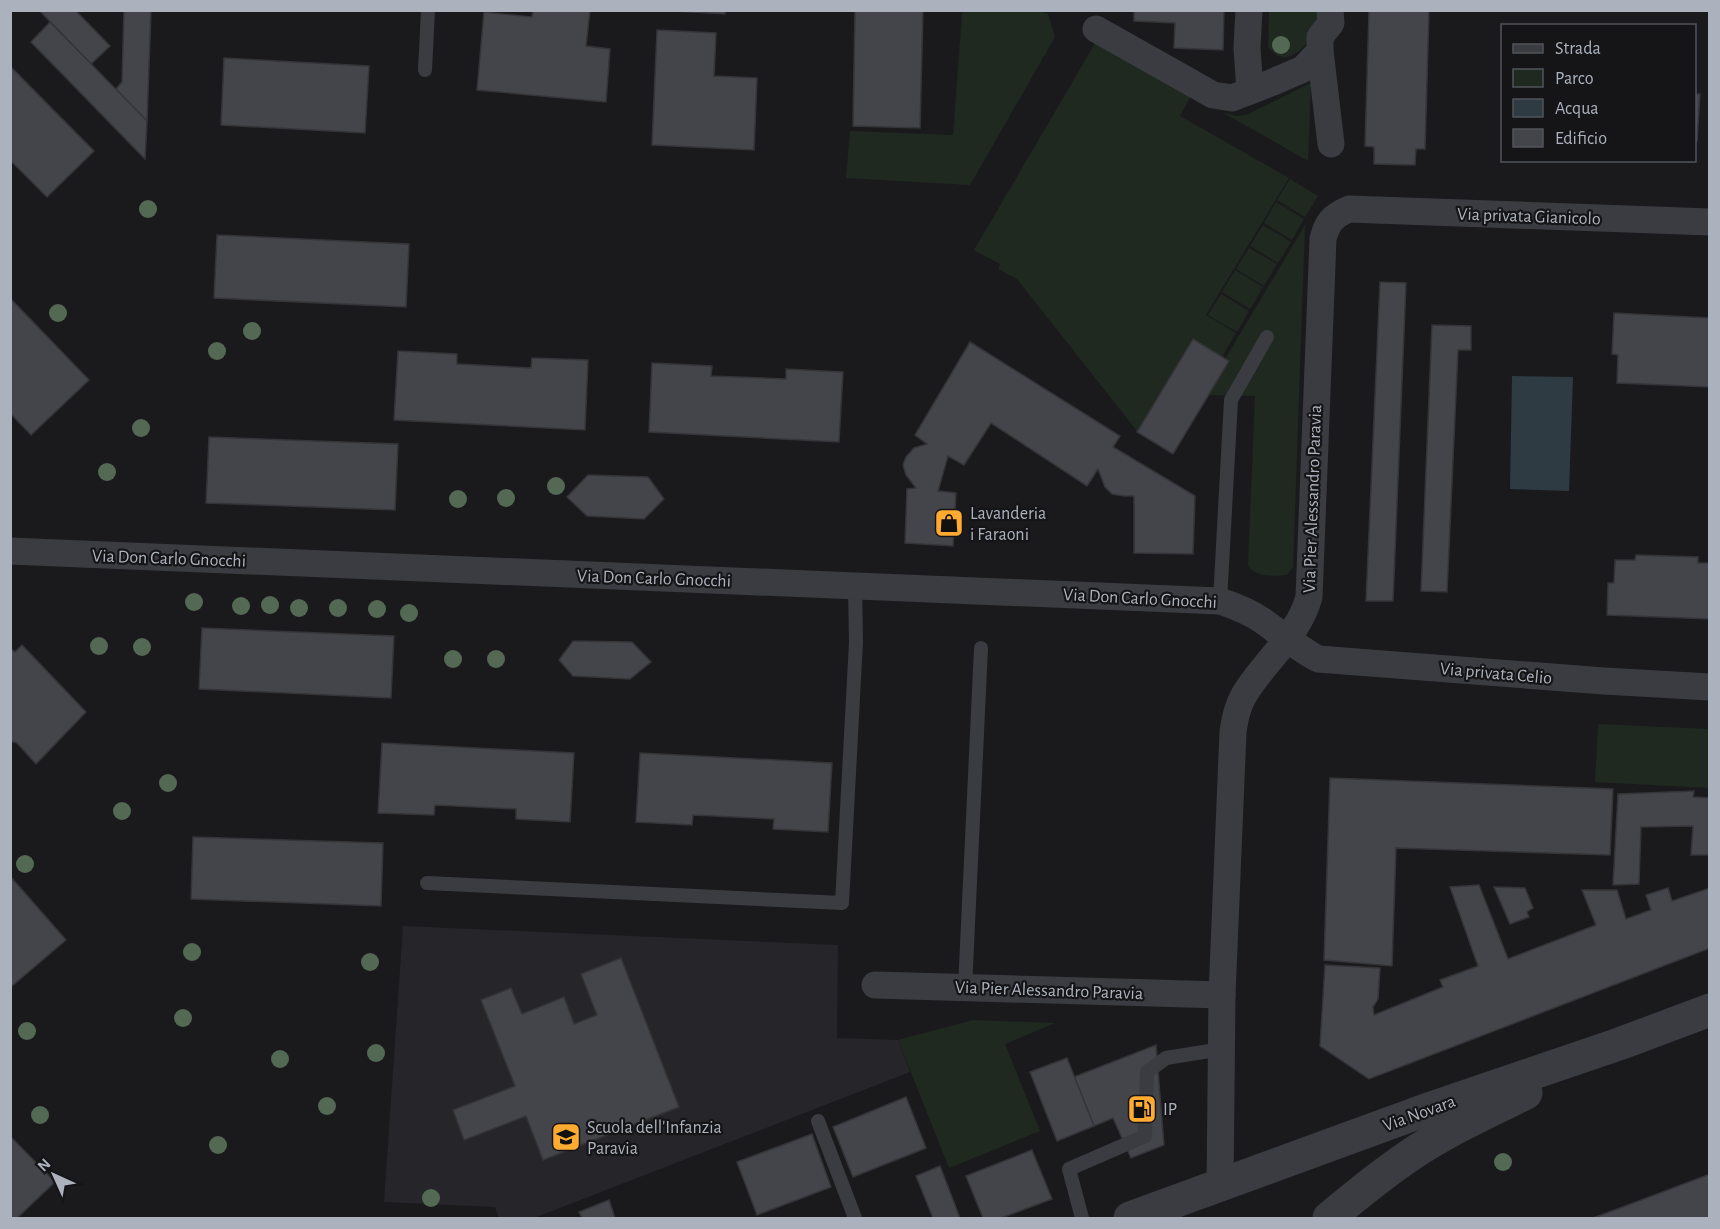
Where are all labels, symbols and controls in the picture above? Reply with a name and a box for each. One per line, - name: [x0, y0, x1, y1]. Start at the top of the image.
- legend: [1501, 24, 1696, 162]
- text: Strada: [1555, 40, 1601, 58]
- text: Parco: [1555, 70, 1594, 88]
- text: Acqua: [1555, 100, 1599, 118]
- text: Edificio: [1555, 130, 1607, 148]
- street label: Via privata Gianicolo: [1457, 205, 1601, 229]
- street label: Via Pier Alessandro Paravia: [1301, 405, 1325, 594]
- place label: Lavanderia i Faraoni: [970, 505, 1046, 544]
- shop icon: Lavanderia i Faraoni: [933, 507, 965, 539]
- street label: Via Don Carlo Gnocchi: [92, 547, 246, 571]
- street label: Via Don Carlo Gnocchi: [577, 567, 731, 591]
- street label: Via Don Carlo Gnocchi: [1063, 586, 1217, 612]
- street label: Via privata Celio: [1439, 660, 1553, 688]
- street label: Via Pier Alessandro Paravia: [954, 979, 1143, 1003]
- fuel station icon: IP: [1126, 1093, 1158, 1125]
- street label: Via Novara: [1381, 1093, 1458, 1135]
- place label: IP: [1163, 1101, 1177, 1119]
- place label: Scuola dell'Infanzia Paravia: [587, 1119, 722, 1158]
- school or university icon: Scuola dell'Infanzia Paravia: [550, 1121, 582, 1153]
- north arrow: [24, 1145, 84, 1205]
- text: N: [35, 1156, 54, 1175]

